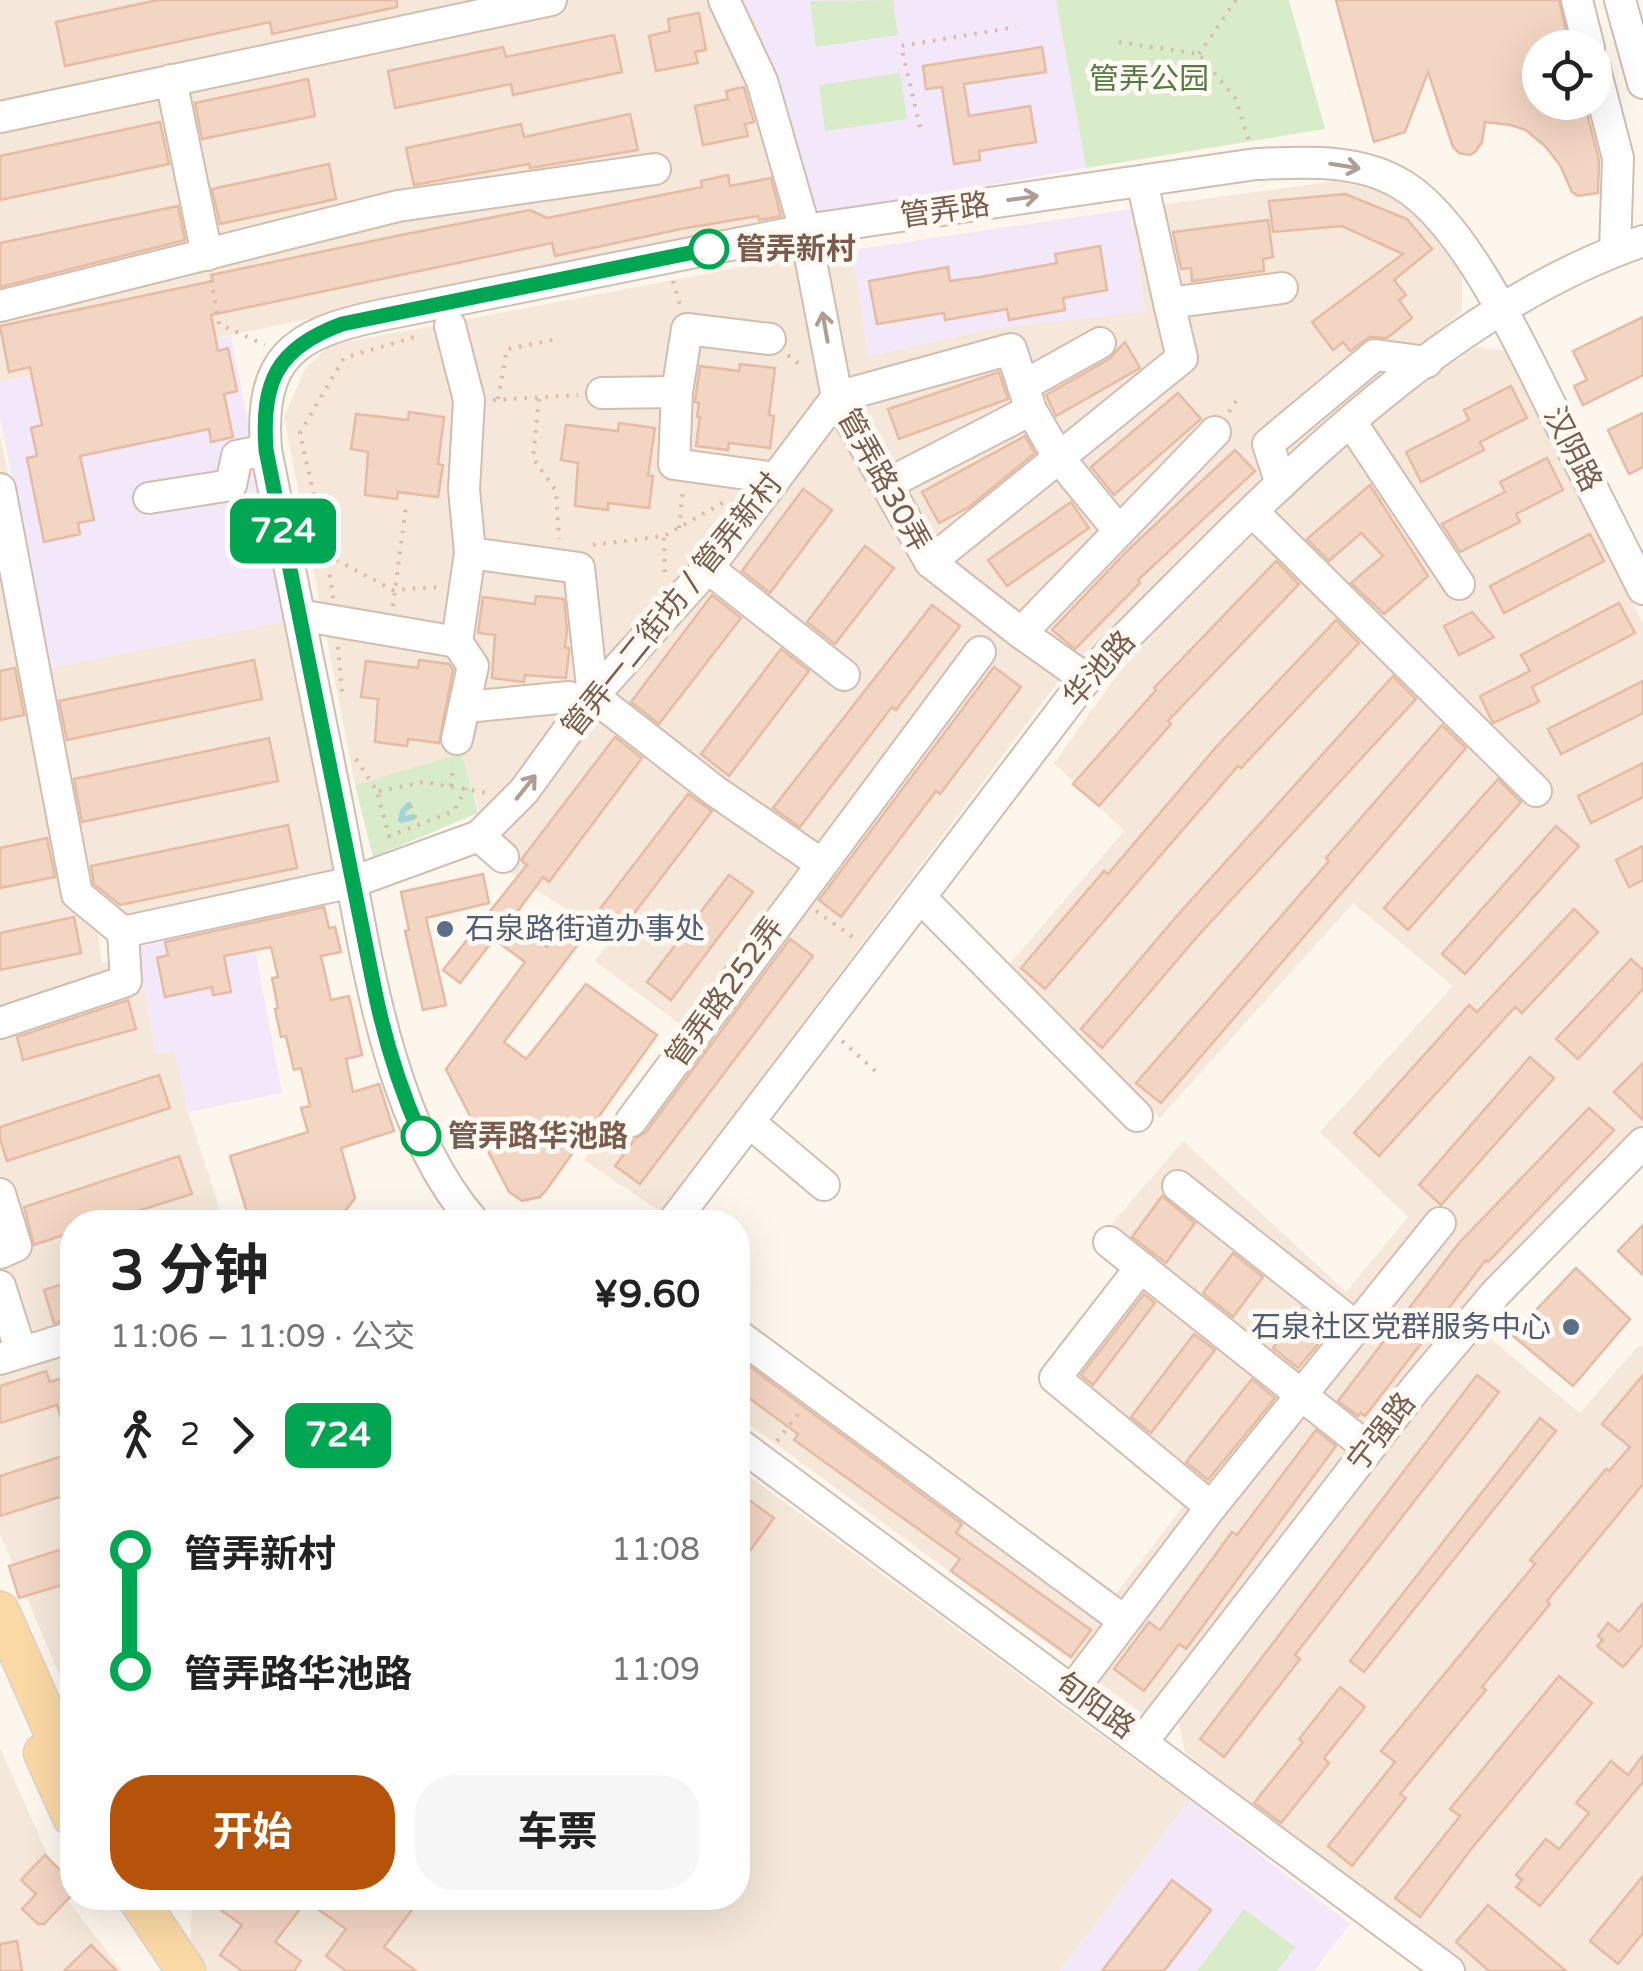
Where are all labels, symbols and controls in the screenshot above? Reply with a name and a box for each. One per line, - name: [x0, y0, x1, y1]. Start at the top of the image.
- map controls: [1522, 30, 1612, 120]
- button: locate: [1522, 30, 1612, 120]
- park label: 管弄公园: [1089, 61, 1209, 98]
- one-way arrow: [1329, 157, 1361, 176]
- street label: 管弄路: [898, 186, 992, 235]
- one-way arrow: [1007, 189, 1039, 207]
- marker: 管弄新村: [690, 230, 728, 268]
- place label: 管弄新村: [736, 231, 856, 268]
- one-way arrow: [814, 312, 833, 344]
- street label: 汉阴路: [1536, 401, 1609, 498]
- street label: 管弄路30弄: [829, 402, 938, 558]
- street label: 管弄一二街坊 / 管弄新村: [555, 466, 790, 745]
- line badge: 724: [226, 498, 340, 564]
- text: 724: [250, 510, 316, 552]
- street label: 华池路: [1056, 624, 1143, 715]
- one-way arrow: [515, 774, 537, 800]
- street label: 管弄路252弄: [659, 910, 792, 1075]
- place label: 石泉路街道办事处: [465, 911, 705, 948]
- marker: 石泉路街道办事处: [434, 918, 456, 940]
- marker: 管弄路华池路: [402, 1117, 440, 1155]
- place label: 管弄路华池路: [448, 1118, 628, 1155]
- text: 3 分钟: [110, 1239, 269, 1305]
- text: ¥9.60: [594, 1272, 700, 1318]
- place label: 石泉社区党群服务中心: [1251, 1309, 1551, 1346]
- marker: 石泉社区党群服务中心: [1560, 1316, 1582, 1338]
- text: 11:06 – 11:09 · 公交: [110, 1318, 415, 1356]
- street label: 宁强路: [1339, 1385, 1424, 1479]
- icon: walk: [110, 1408, 165, 1463]
- icon: forward: [215, 1408, 270, 1463]
- text: 724: [305, 1414, 371, 1456]
- text: 2: [180, 1416, 200, 1454]
- text: 11:08: [611, 1531, 700, 1569]
- text: 管弄新村: [184, 1532, 336, 1578]
- text: 11:09: [611, 1651, 700, 1689]
- text: 管弄路华池路: [184, 1652, 412, 1698]
- street label: 旬阳路: [1047, 1664, 1142, 1747]
- button: 开始: [110, 1775, 395, 1890]
- button: 车票: [415, 1775, 700, 1890]

